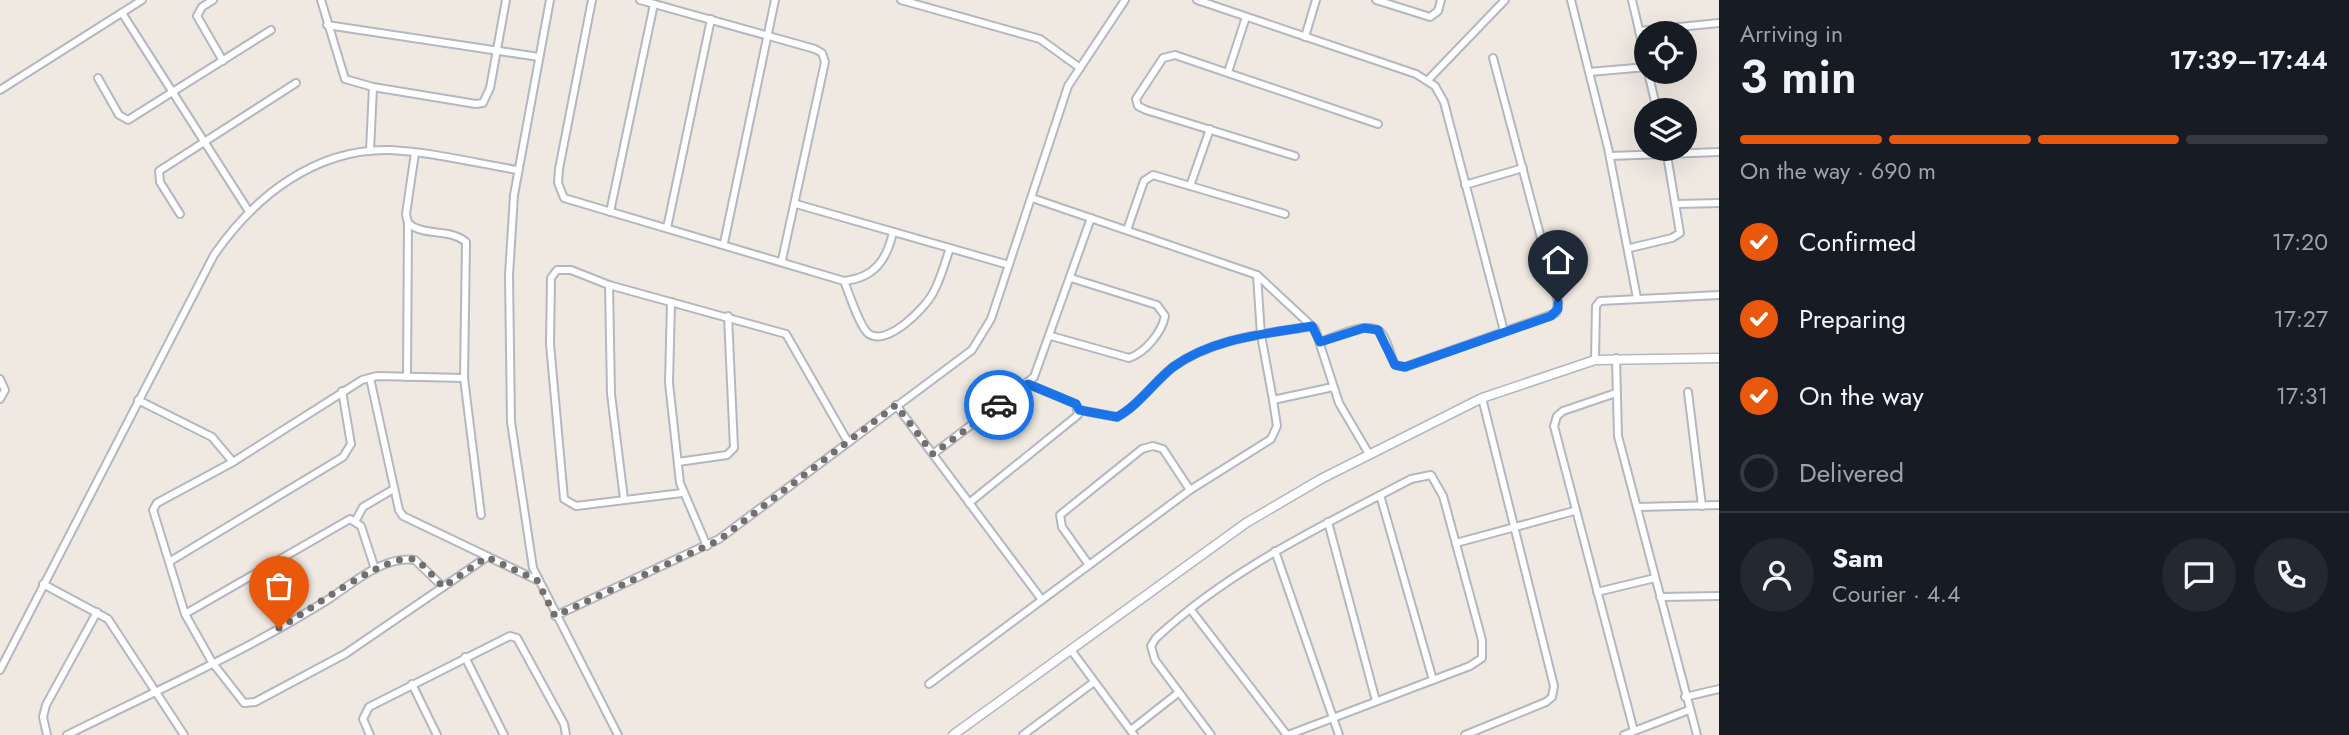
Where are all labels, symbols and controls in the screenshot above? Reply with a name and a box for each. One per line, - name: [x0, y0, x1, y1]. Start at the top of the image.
- text: Arriving in: [1740, 17, 1843, 51]
- map controls: [1634, 21, 1697, 161]
- button: locate: [1634, 21, 1697, 84]
- text: 17:39–17:44: [2169, 41, 2328, 79]
- text: 3 min: [1740, 44, 1857, 110]
- button: layers: [1634, 98, 1697, 161]
- text: On the way · 690 m: [1740, 154, 1936, 188]
- icon: check: [1740, 223, 1778, 261]
- text: Confirmed: [1799, 223, 1916, 261]
- text: 17:20: [2272, 225, 2328, 259]
- pin: [1528, 230, 1588, 302]
- icon: home: [1539, 241, 1577, 279]
- icon: check: [1740, 300, 1778, 338]
- text: Preparing: [1799, 300, 1906, 338]
- text: 17:27: [2274, 302, 2328, 336]
- courier: [964, 370, 1034, 440]
- icon: check: [1740, 377, 1778, 415]
- text: On the way: [1799, 377, 1924, 415]
- text: 17:31: [2276, 379, 2328, 413]
- icon: car: [980, 386, 1018, 424]
- text: Delivered: [1799, 454, 1904, 492]
- button: person: [1740, 538, 1814, 612]
- button: chat: [2162, 538, 2236, 612]
- button: phone: [2254, 538, 2328, 612]
- text: Sam: [1832, 539, 1884, 577]
- pin: [249, 556, 309, 628]
- icon: bag: [260, 567, 298, 605]
- text: Courier · 4.4: [1832, 577, 1960, 611]

